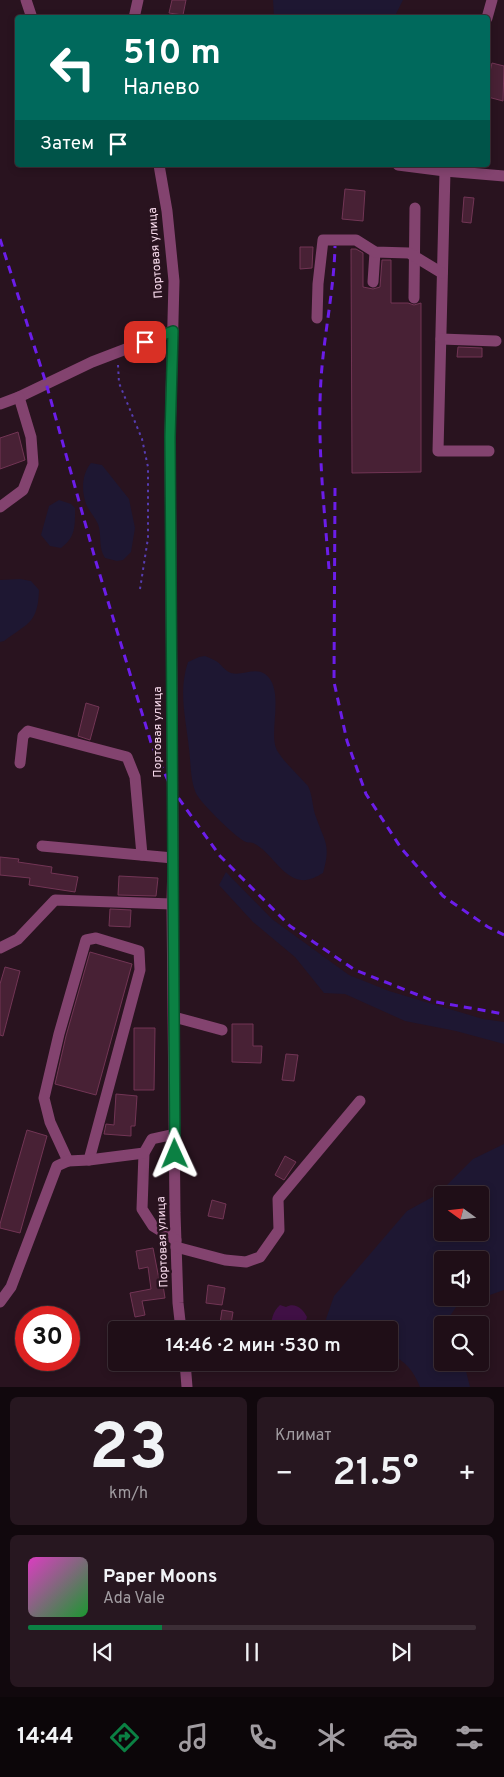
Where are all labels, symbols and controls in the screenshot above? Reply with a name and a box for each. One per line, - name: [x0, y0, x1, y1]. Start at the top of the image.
- text: 510 m: [123, 32, 221, 76]
- icon: left: [40, 35, 105, 100]
- text: Налево: [123, 75, 200, 102]
- icon: arrive: [104, 130, 132, 158]
- text: Затем: [40, 132, 94, 156]
- street label: Портовая улица: [145, 207, 167, 299]
- pin: [124, 321, 166, 363]
- icon: arrive: [131, 328, 159, 356]
- street label: Портовая улица: [150, 686, 166, 778]
- position arrow: [148, 1127, 200, 1179]
- north arrow: [434, 1186, 489, 1241]
- map controls: [434, 1186, 489, 1371]
- street label: Портовая улица: [153, 1196, 173, 1288]
- button: sound: [434, 1251, 489, 1306]
- speed limit sign: 30: [15, 1306, 80, 1371]
- button: search: [434, 1316, 489, 1371]
- text: 14:46 · 2 мин · 530 m: [165, 1334, 341, 1358]
- text: 23: [89, 1410, 168, 1492]
- text: Климат: [275, 1426, 332, 1446]
- text: 21.5°: [332, 1450, 419, 1499]
- text: −: [275, 1457, 293, 1493]
- text: +: [458, 1457, 476, 1493]
- text: km/h: [109, 1484, 148, 1504]
- text: Paper Moons: [103, 1565, 217, 1589]
- text: Ada Vale: [103, 1589, 165, 1609]
- icon: previous: [89, 1638, 117, 1666]
- icon: pause: [238, 1638, 266, 1666]
- icon: next: [387, 1638, 415, 1666]
- icon: directions: [107, 1720, 142, 1755]
- icon: music: [176, 1720, 211, 1755]
- icon: phone: [245, 1720, 280, 1755]
- icon: climate: [314, 1720, 349, 1755]
- icon: car: [383, 1720, 418, 1755]
- icon: filters: [452, 1720, 487, 1755]
- text: 14:44: [17, 1724, 74, 1751]

